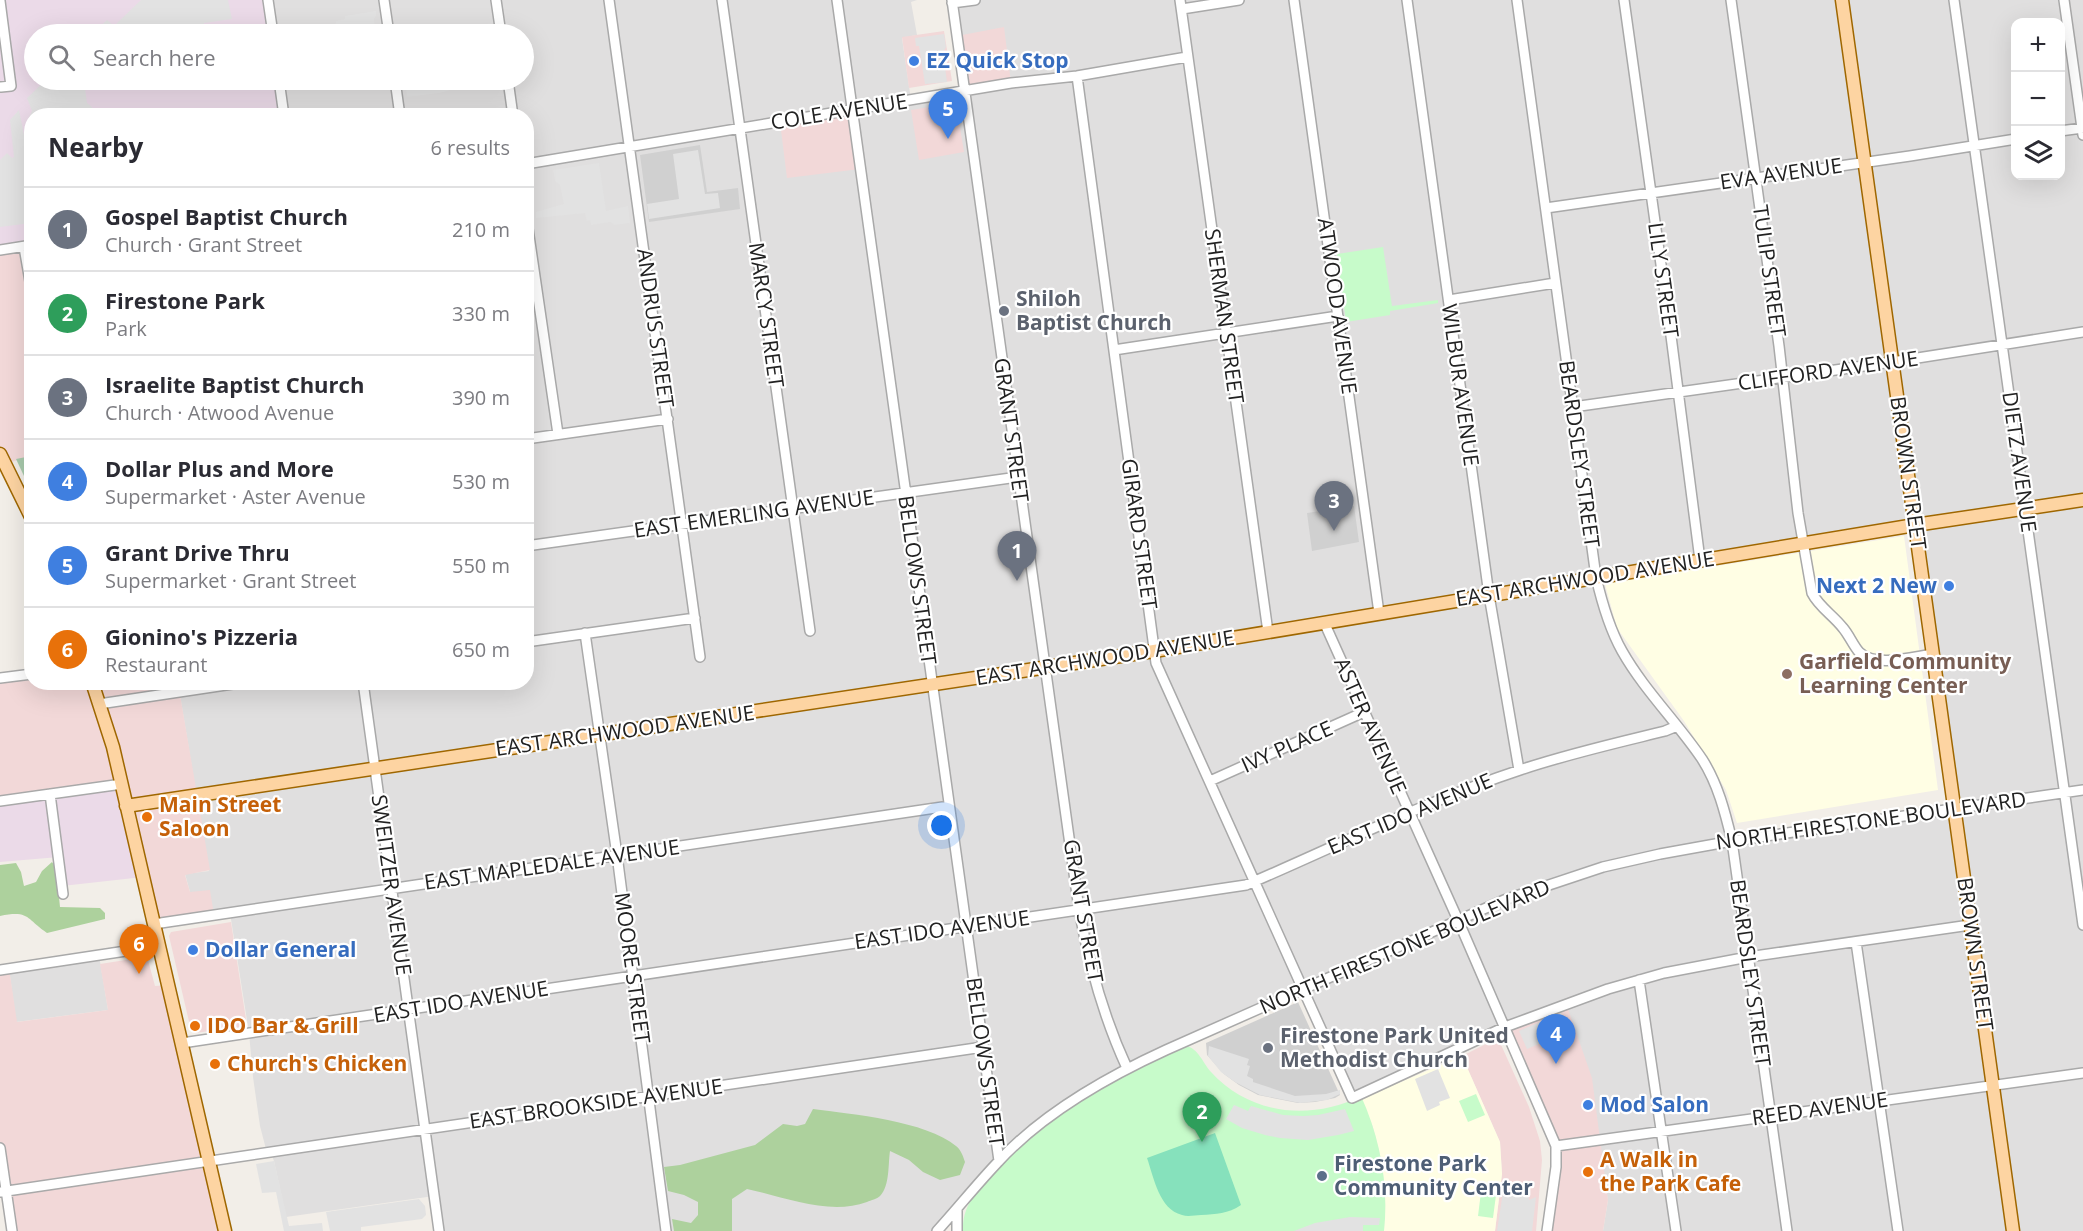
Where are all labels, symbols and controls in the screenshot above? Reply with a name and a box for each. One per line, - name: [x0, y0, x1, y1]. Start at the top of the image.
- map controls: [2011, 18, 2065, 180]
- button: +: [2011, 18, 2065, 72]
- search box: [24, 24, 534, 90]
- icon: search: [45, 41, 78, 74]
- text: Search here: [93, 42, 216, 72]
- place label: EZ Quick Stop: [926, 46, 1069, 74]
- marker: EZ Quick Stop: [907, 54, 921, 68]
- button: −: [2011, 72, 2065, 126]
- street label: COLE AVENUE: [769, 86, 909, 136]
- pin: 5: [928, 90, 968, 139]
- button: layers: [2011, 126, 2065, 180]
- text: Nearby: [48, 129, 143, 165]
- text: 6 results: [430, 134, 510, 161]
- street label: EVA AVENUE: [1718, 151, 1844, 195]
- text: Gospel Baptist Church: [105, 201, 348, 231]
- street label: TULIP STREET: [1747, 203, 1793, 339]
- text: 1: [62, 216, 73, 243]
- text: 210 m: [452, 216, 510, 243]
- street label: ATWOOD AVENUE: [1312, 216, 1364, 396]
- street label: LILY STREET: [1642, 221, 1686, 340]
- street label: SHERMAN STREET: [1199, 227, 1251, 405]
- text: Church · Grant Street: [105, 231, 302, 258]
- street label: MARCY STREET: [743, 240, 791, 390]
- street label: ANDRUS STREET: [631, 246, 681, 410]
- place label: Shiloh Baptist Church: [1016, 284, 1172, 336]
- text: Firestone Park: [105, 285, 265, 315]
- text: 2: [62, 300, 73, 327]
- text: 330 m: [452, 300, 510, 327]
- street label: WILBUR AVENUE: [1436, 302, 1486, 468]
- marker: Shiloh Baptist Church: [997, 304, 1011, 318]
- text: Park: [105, 315, 147, 342]
- street label: CLIFFORD AVENUE: [1736, 343, 1920, 397]
- street label: GRANT STREET: [988, 356, 1036, 504]
- street label: BEARDSLEY STREET: [1553, 358, 1607, 550]
- text: Israelite Baptist Church: [105, 369, 364, 399]
- text: 3: [62, 384, 73, 411]
- text: 390 m: [452, 384, 510, 411]
- street label: DIETZ AVENUE: [1996, 390, 2044, 534]
- street label: BROWN STREET: [1884, 394, 1934, 552]
- text: Church · Atwood Avenue: [105, 399, 334, 426]
- text: Dollar Plus and More: [105, 453, 334, 483]
- street label: GIRARD STREET: [1116, 457, 1164, 611]
- text: 4: [62, 468, 73, 495]
- text: 530 m: [452, 468, 510, 495]
- street label: EAST EMERLING AVENUE: [632, 482, 876, 544]
- pin: 3: [1314, 482, 1354, 531]
- text: Supermarket · Aster Avenue: [105, 483, 366, 510]
- street label: BELLOWS STREET: [892, 493, 944, 667]
- pin: 1: [998, 532, 1036, 581]
- text: Grant Drive Thru: [105, 537, 290, 567]
- street label: EAST ARCHWOOD AVENUE: [1454, 544, 1716, 612]
- text: 5: [62, 552, 73, 579]
- text: 550 m: [452, 552, 510, 579]
- text: Supermarket · Grant Street: [105, 567, 356, 594]
- place label: Next 2 New: [1816, 571, 1937, 599]
- marker: Next 2 New: [1942, 579, 1956, 593]
- text: Gionino's Pizzeria: [105, 621, 298, 651]
- street label: EAST ARCHWOOD AVENUE: [974, 623, 1236, 691]
- text: 6: [62, 636, 73, 663]
- text: 650 m: [452, 636, 510, 663]
- place label: Garfield Community Learning Center: [1799, 647, 2011, 699]
- text: Restaurant: [105, 651, 207, 678]
- street label: ASTER AVENUE: [1328, 653, 1414, 798]
- marker: Garfield Community Learning Center: [1780, 667, 1794, 681]
- street label: EAST ARCHWOOD AVENUE: [493, 698, 756, 762]
- street label: IVY PLACE: [1236, 713, 1337, 779]
- street label: EAST IDO AVENUE: [1323, 766, 1496, 860]
- street label: NORTH FIRESTONE BOULEVARD: [1714, 784, 2028, 856]
- place label: Main Street Saloon: [159, 790, 281, 842]
- street label: SWEITZER AVENUE: [365, 793, 419, 977]
- marker: Main Street Saloon: [140, 810, 154, 824]
- your location: [927, 811, 956, 840]
- street label: EAST MAPLEDALE AVENUE: [422, 832, 681, 896]
- street label: GRANT STREET: [1058, 837, 1110, 985]
- street label: NORTH FIRESTONE BOULEVARD: [1255, 872, 1554, 1020]
- street label: BROWN STREET: [1951, 875, 2001, 1033]
- street label: BEARDSLEY STREET: [1724, 877, 1778, 1069]
- street label: MOORE STREET: [609, 890, 658, 1046]
- street label: EAST IDO AVENUE: [852, 903, 1031, 955]
- pin: 6: [120, 924, 158, 974]
- place label: Dollar General: [205, 935, 357, 963]
- marker: Dollar General: [186, 943, 200, 957]
- street label: EAST IDO AVENUE: [371, 973, 550, 1029]
- street label: BELLOWS STREET: [960, 975, 1012, 1149]
- place label: IDO Bar & Grill: [207, 1011, 359, 1039]
- pin: 4: [1536, 1014, 1576, 1064]
- marker: IDO Bar & Grill: [188, 1019, 202, 1033]
- place label: Firestone Park United Methodist Church: [1280, 1021, 1509, 1073]
- marker: Firestone Park United Methodist Church: [1261, 1041, 1275, 1055]
- place label: Church's Chicken: [227, 1049, 407, 1077]
- marker: Church's Chicken: [208, 1057, 222, 1071]
- street label: EAST BROOKSIDE AVENUE: [467, 1071, 724, 1135]
- street label: REED AVENUE: [1750, 1085, 1890, 1131]
- place label: Mod Salon: [1600, 1090, 1709, 1118]
- pin: 2: [1182, 1092, 1222, 1142]
- marker: Mod Salon: [1581, 1098, 1595, 1112]
- place label: A Walk in the Park Cafe: [1600, 1145, 1741, 1197]
- place label: Firestone Park Community Center: [1334, 1149, 1533, 1201]
- marker: A Walk in the Park Cafe: [1581, 1165, 1595, 1179]
- marker: Firestone Park Community Center: [1315, 1169, 1329, 1183]

